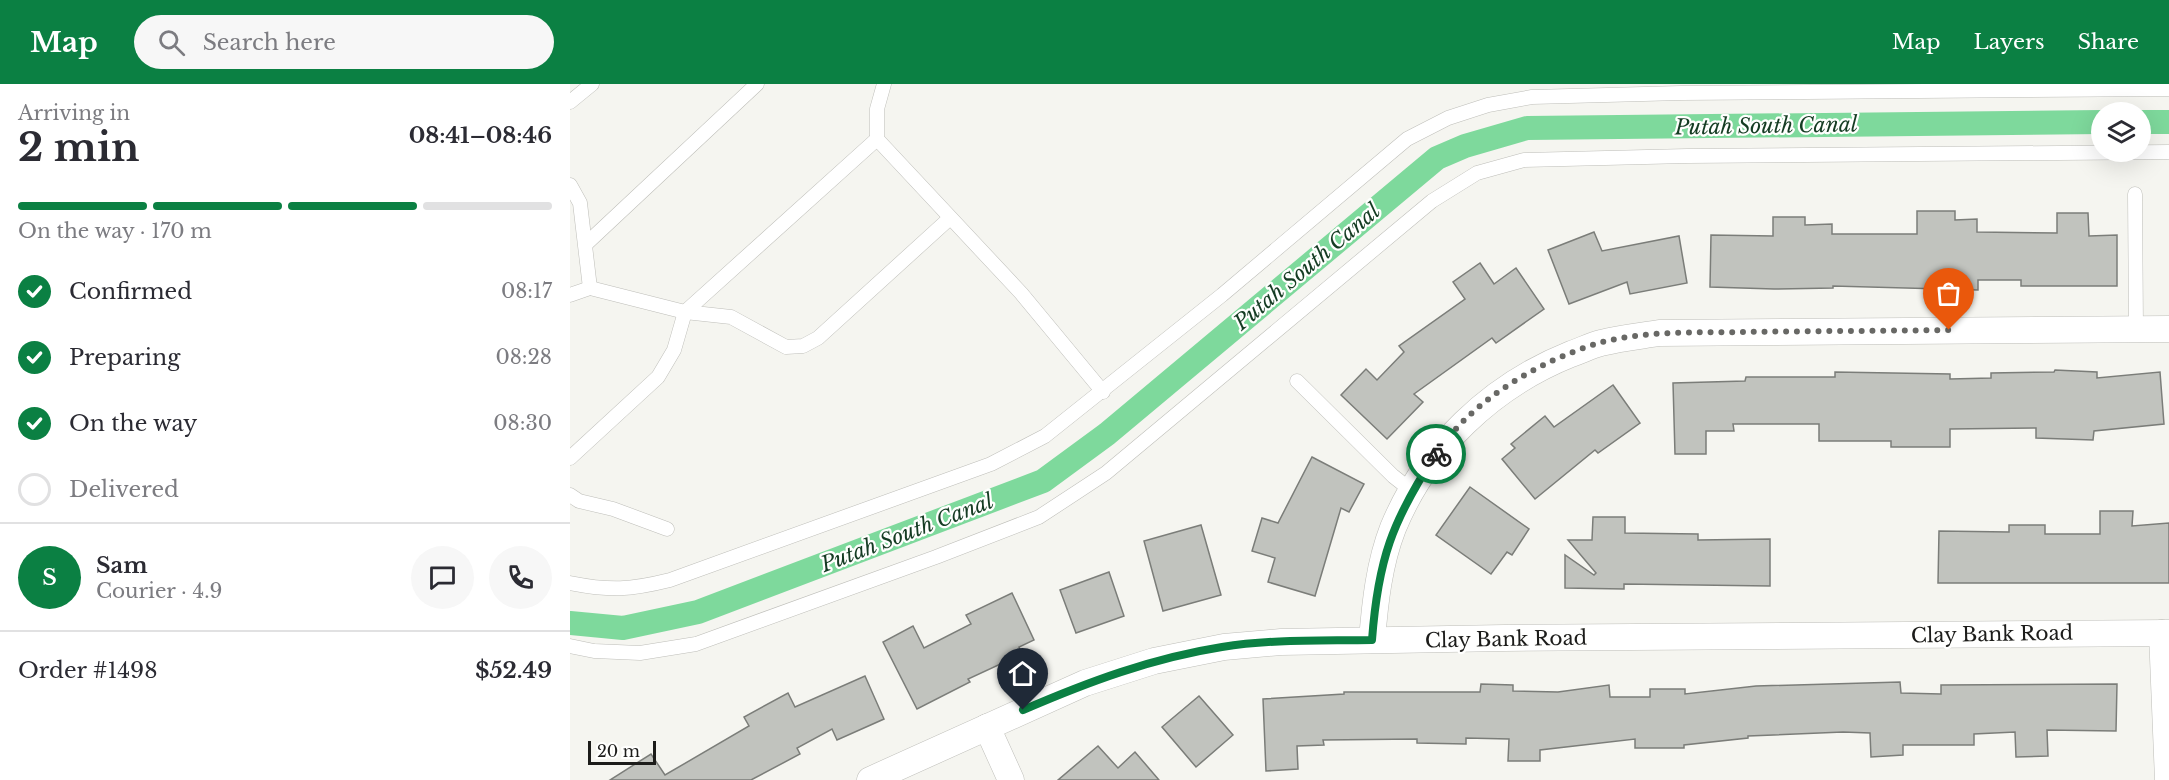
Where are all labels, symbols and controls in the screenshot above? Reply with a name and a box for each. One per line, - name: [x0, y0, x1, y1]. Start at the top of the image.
- search box: [134, 15, 554, 69]
- text: Map: [30, 25, 98, 60]
- icon: search: [155, 26, 188, 59]
- text: Search here: [203, 29, 336, 56]
- text: Map: [1892, 29, 1941, 55]
- text: Layers: [1974, 29, 2045, 55]
- text: Share: [2078, 29, 2139, 55]
- text: Arriving in: [18, 101, 130, 125]
- map controls: [2091, 102, 2151, 162]
- button: layers: [2091, 102, 2151, 162]
- water label: Putah South Canal: [1673, 111, 1858, 141]
- text: 08:41–08:46: [409, 122, 552, 149]
- text: 2 min: [18, 123, 139, 172]
- water label: Putah South Canal: [1228, 198, 1386, 336]
- text: On the way · 170 m: [18, 219, 212, 243]
- pin: [1923, 268, 1974, 330]
- icon: check: [18, 275, 51, 308]
- icon: bag: [1932, 277, 1965, 310]
- text: Confirmed: [69, 278, 192, 305]
- text: 08:17: [501, 279, 552, 303]
- icon: check: [18, 341, 51, 374]
- text: Preparing: [69, 344, 180, 371]
- text: 08:28: [495, 345, 552, 369]
- icon: check: [18, 407, 51, 440]
- text: On the way: [69, 410, 197, 437]
- text: 08:30: [493, 411, 552, 435]
- courier: [1406, 424, 1466, 484]
- icon: bike: [1420, 438, 1453, 471]
- text: Delivered: [69, 476, 179, 503]
- water label: Putah South Canal: [816, 488, 997, 578]
- button: chat: [411, 546, 474, 609]
- button: phone: [489, 546, 552, 609]
- text: Sam: [96, 552, 148, 579]
- text: S: [42, 564, 57, 591]
- text: Courier · 4.9: [96, 579, 222, 603]
- street label: Clay Bank Road: [1911, 621, 2073, 647]
- street label: Clay Bank Road: [1425, 626, 1587, 652]
- pin: [997, 648, 1048, 710]
- text: Order #1498: [18, 657, 158, 684]
- text: $52.49: [475, 657, 552, 684]
- icon: home: [1006, 657, 1039, 690]
- scale bar: [588, 738, 656, 766]
- text: 20 m: [597, 741, 640, 761]

